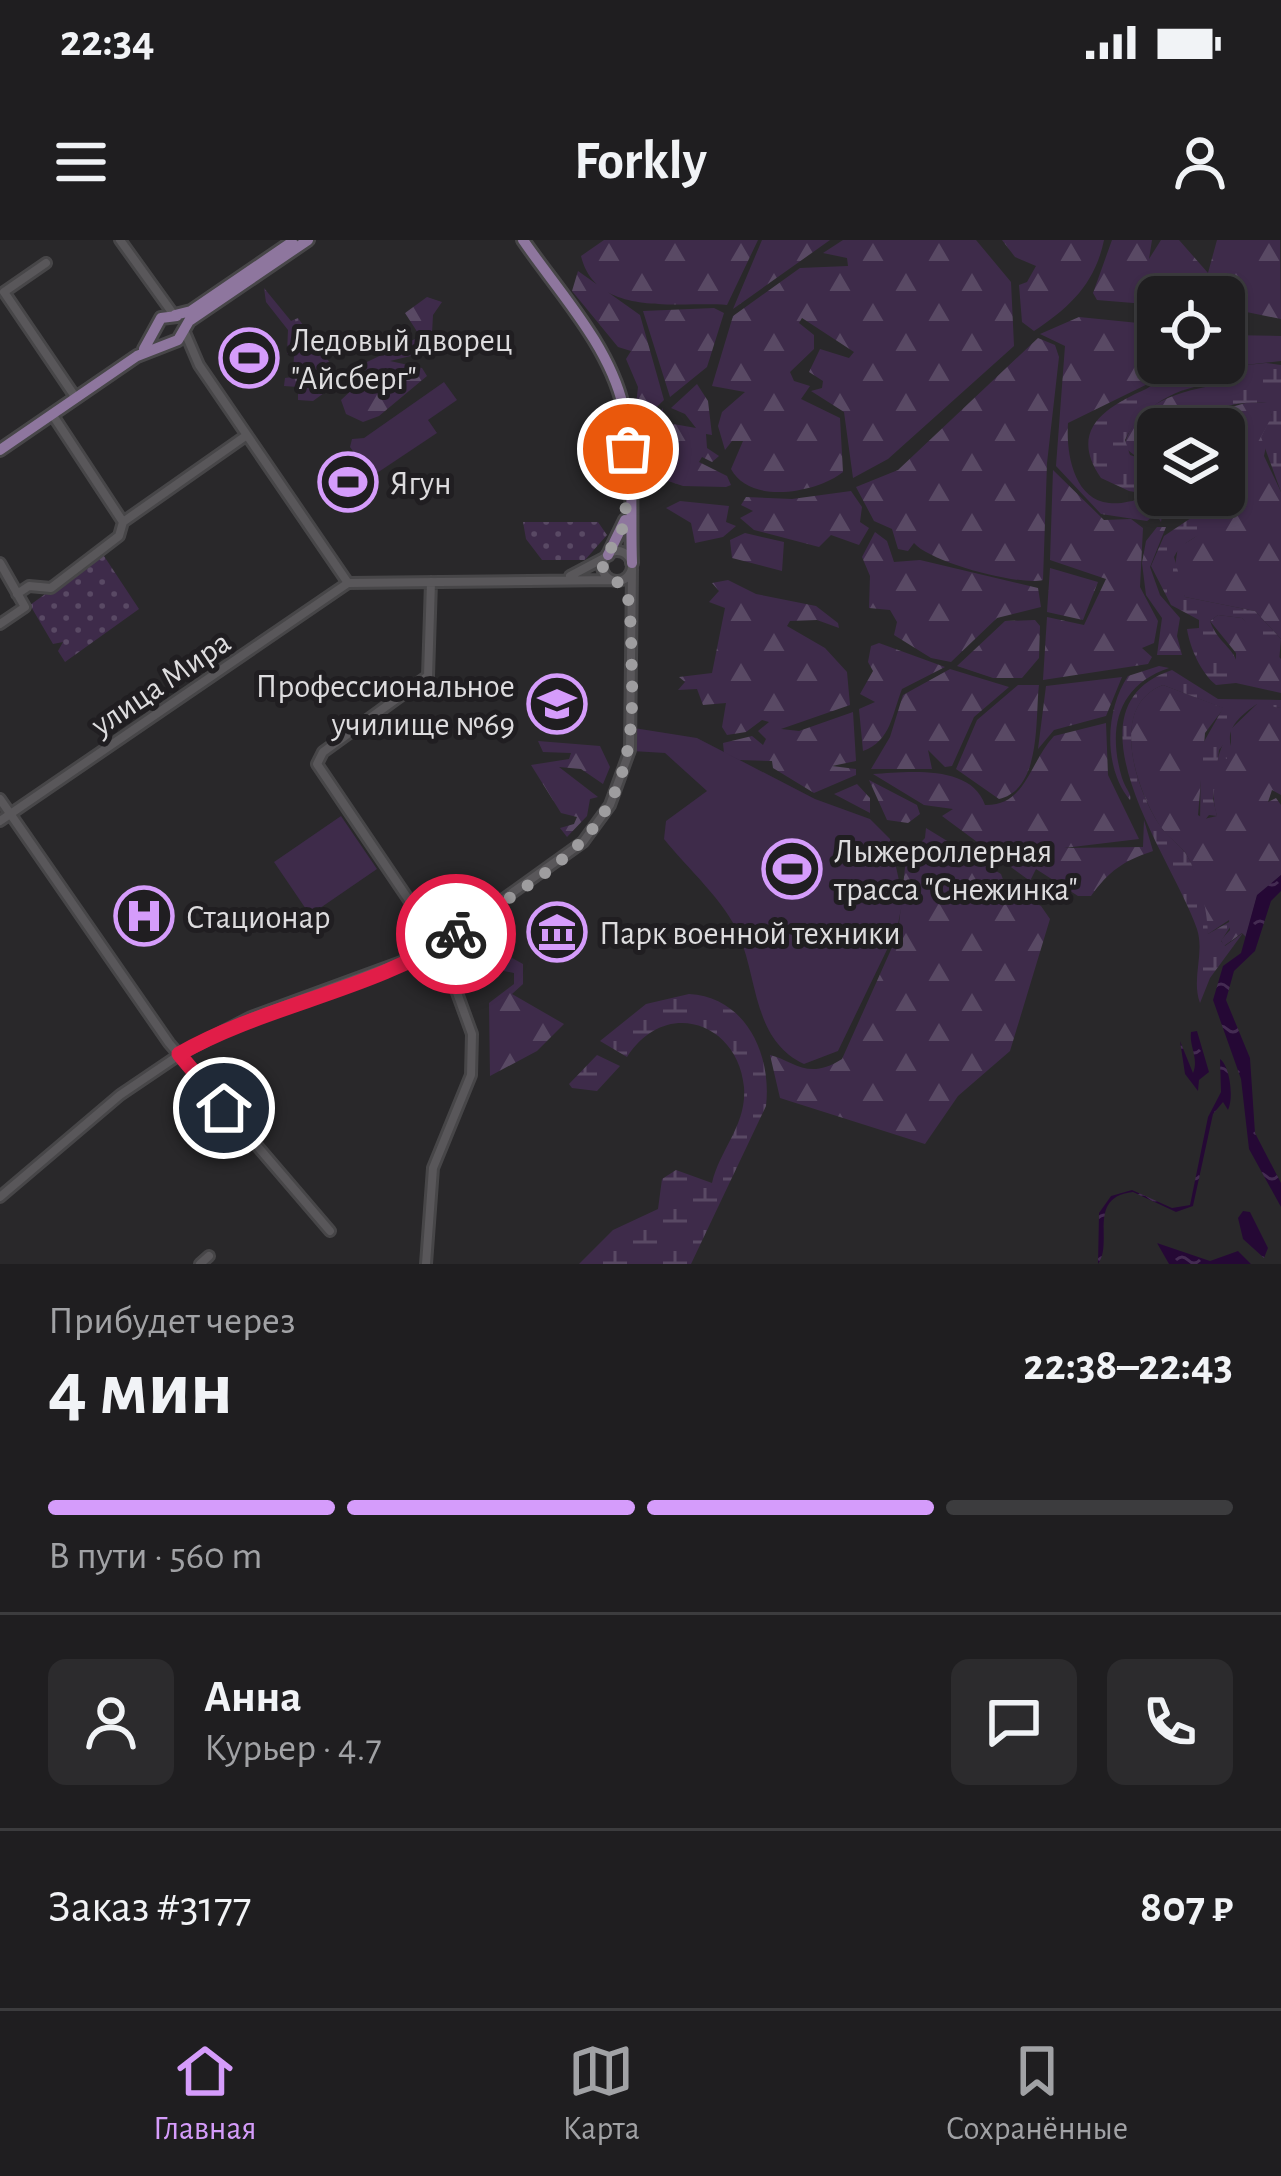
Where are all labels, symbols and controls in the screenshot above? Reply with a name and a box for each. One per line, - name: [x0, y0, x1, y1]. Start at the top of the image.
- text: 22:34: [60, 19, 155, 64]
- icon: menu: [48, 129, 114, 195]
- icon: person: [1167, 129, 1233, 195]
- text: Forkly: [574, 135, 707, 189]
- map controls: [1137, 276, 1245, 516]
- button: locate: [1137, 276, 1245, 384]
- place label: Ледовый дворец "Айсберг": [291, 325, 513, 396]
- sports icon: Ледовый дворец "Айсберг": [218, 327, 280, 389]
- pin: [577, 398, 679, 500]
- button: layers: [1137, 408, 1245, 516]
- icon: bag: [595, 416, 661, 482]
- sports icon: Ягун: [317, 451, 379, 513]
- place label: Ягун: [390, 468, 452, 501]
- street label: улица Мира: [85, 626, 237, 743]
- place label: Профессиональное училище №69: [256, 671, 515, 742]
- school or university icon: Профессиональное училище №69: [526, 673, 588, 735]
- place label: Лыжероллерная трасса "Снежинка": [833, 836, 1078, 907]
- sports icon: Лыжероллерная трасса "Снежинка": [761, 838, 823, 900]
- courier: [396, 874, 516, 994]
- hospital icon: Стационар: [113, 885, 175, 947]
- icon: bike: [423, 901, 489, 967]
- museum icon: Парк военной техники: [526, 901, 588, 963]
- place label: Стационар: [186, 902, 331, 935]
- place label: Парк военной техники: [599, 918, 901, 951]
- pin: [173, 1057, 275, 1159]
- icon: home: [191, 1075, 257, 1141]
- text: Прибудет через: [48, 1302, 295, 1341]
- text: 22:38–22:43: [1023, 1343, 1233, 1388]
- text: 4 мин: [48, 1351, 233, 1429]
- text: В пути · 560 m: [48, 1537, 262, 1576]
- button: person: [48, 1659, 174, 1785]
- button: chat: [951, 1659, 1077, 1785]
- button: phone: [1107, 1659, 1233, 1785]
- text: Анна: [204, 1675, 302, 1720]
- text: Курьер · 4.7: [204, 1729, 382, 1768]
- text: Заказ #3177: [48, 1885, 252, 1930]
- text: 807 ₽: [1140, 1885, 1233, 1930]
- tab: Главная: [153, 2038, 257, 2150]
- tab: Карта: [562, 2038, 640, 2150]
- tab: Сохранённые: [946, 2038, 1128, 2150]

